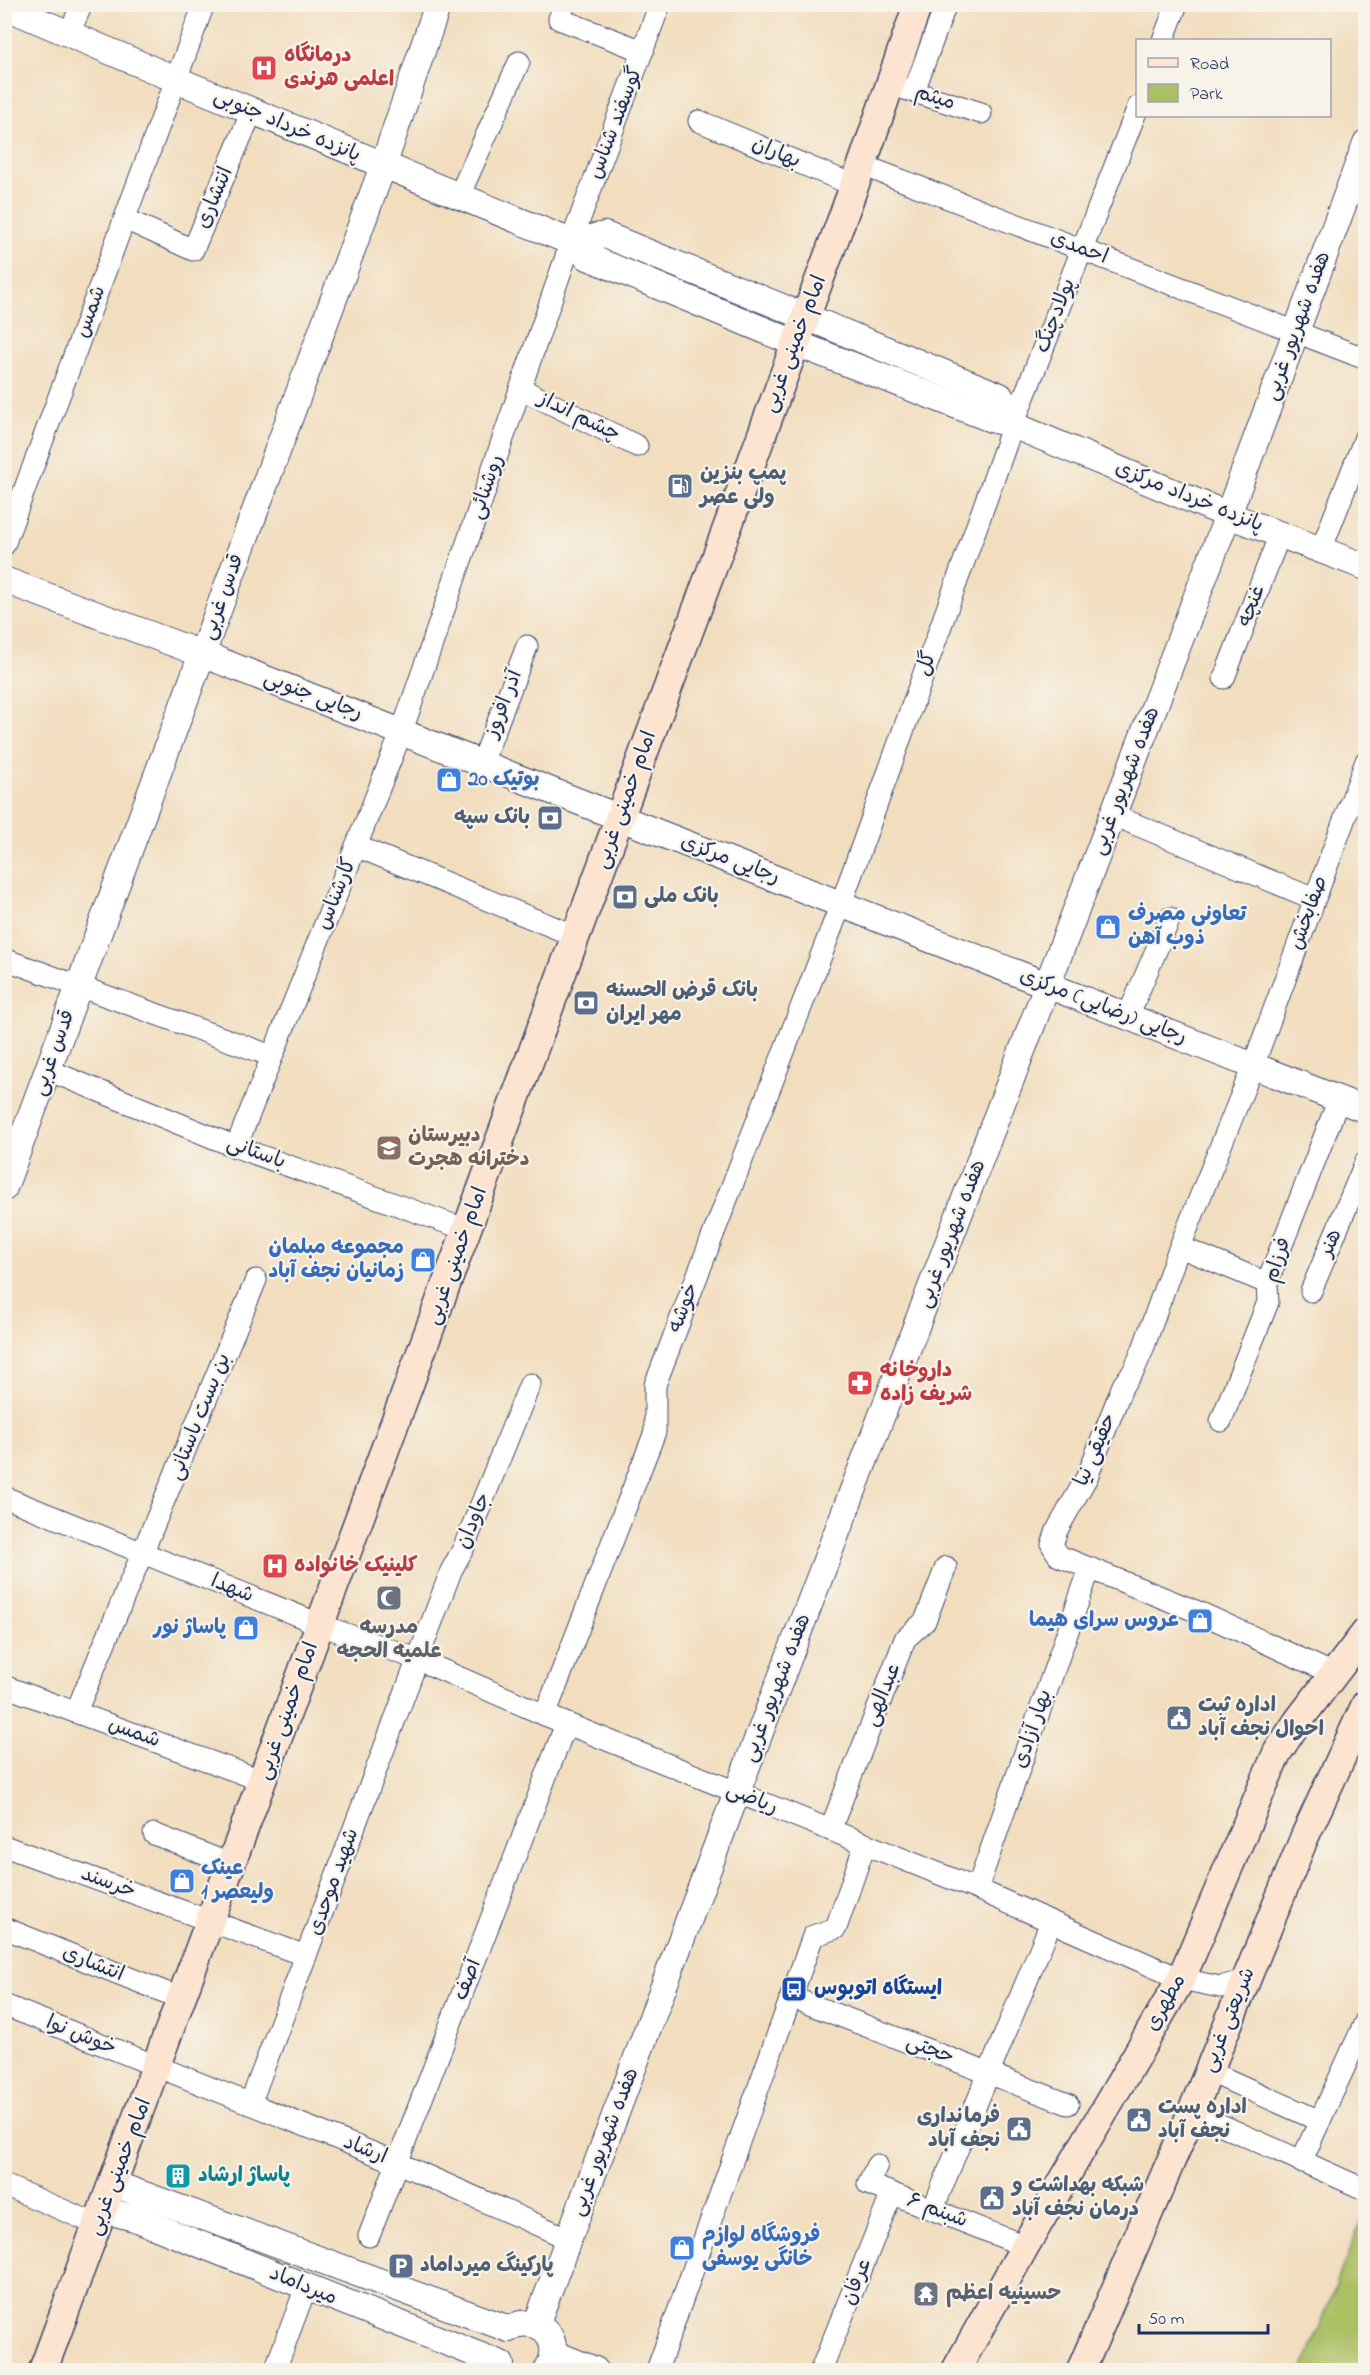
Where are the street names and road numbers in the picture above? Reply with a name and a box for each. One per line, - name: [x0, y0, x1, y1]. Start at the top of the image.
- street label: گوسفند شناس: [581, 62, 651, 184]
- street label: میثم: [911, 77, 959, 119]
- street label: پانزده خرداد جنوبی: [209, 81, 365, 171]
- street label: بهاران: [747, 129, 805, 177]
- street label: انتشاری: [189, 162, 241, 234]
- street label: احمدی: [1046, 223, 1112, 273]
- street label: هفده شهریور غربی: [1257, 247, 1339, 405]
- street label: امام خمینی غربی: [755, 271, 835, 417]
- street label: پولادچنگ: [1028, 274, 1084, 358]
- street label: شمس: [68, 282, 114, 342]
- street label: چشم انداز: [531, 383, 625, 450]
- street label: روشنائی: [462, 451, 512, 523]
- street label: پانزده خرداد مرکزی: [1110, 454, 1268, 540]
- street label: قدس غربی: [194, 550, 252, 644]
- street label: غنچه: [1230, 581, 1274, 631]
- street label: گل: [909, 648, 945, 680]
- street label: رجایی جنوبی: [259, 663, 367, 729]
- street label: آذر افروز: [477, 665, 531, 744]
- street label: هفده شهریور غربی: [1084, 702, 1168, 860]
- street label: امام خمینی غربی: [587, 727, 665, 873]
- street label: رجایی مرکزی: [676, 827, 784, 893]
- street label: کارشناس: [309, 854, 365, 934]
- street label: صفابخش: [1282, 872, 1336, 954]
- street label: رجایی (رضایی) مرکزی: [1015, 961, 1191, 1053]
- street label: قدس غربی: [25, 1006, 83, 1100]
- street label: باستانی: [222, 1128, 290, 1178]
- street label: هفده شهریور غربی: [910, 1155, 994, 1313]
- street label: امام خمینی غربی: [418, 1183, 496, 1329]
- street label: هنر: [1311, 1224, 1350, 1263]
- street label: فرزام: [1257, 1234, 1299, 1286]
- street label: خوشه: [661, 1279, 707, 1337]
- street label: بن بست باستانی: [161, 1349, 239, 1485]
- street label: حقیقی نیا: [1067, 1409, 1125, 1491]
- street label: جاودان: [449, 1488, 499, 1554]
- street label: شهدا: [206, 1567, 258, 1611]
- street label: هفده شهریور غربی: [735, 1609, 819, 1767]
- street label: امام خمینی غربی: [249, 1638, 327, 1784]
- street label: عبدالهی: [857, 1659, 909, 1731]
- street label: بهار آزادی: [1006, 1686, 1060, 1772]
- street label: شمس: [104, 1710, 164, 1756]
- street label: ریاضی: [721, 1775, 783, 1823]
- street label: شهید موحدی: [301, 1824, 367, 1940]
- street label: خرسند: [76, 1859, 140, 1907]
- street label: انتشاری: [57, 1938, 129, 1990]
- street label: آصف: [446, 1954, 490, 2005]
- street label: شریعتی غربی: [1194, 1963, 1264, 2077]
- street label: مطهری: [1138, 1969, 1194, 2037]
- street label: خوش نوا: [41, 2008, 121, 2064]
- street label: حجتی: [902, 2027, 958, 2073]
- street label: هفده شهریور غربی: [563, 2063, 647, 2221]
- street label: امام خمینی غربی: [80, 2094, 160, 2240]
- street label: ارشاد: [338, 2128, 392, 2172]
- street label: شبنم ۶: [902, 2186, 972, 2236]
- street label: عرفان: [834, 2254, 880, 2310]
- street label: میرداماد: [264, 2259, 342, 2313]

